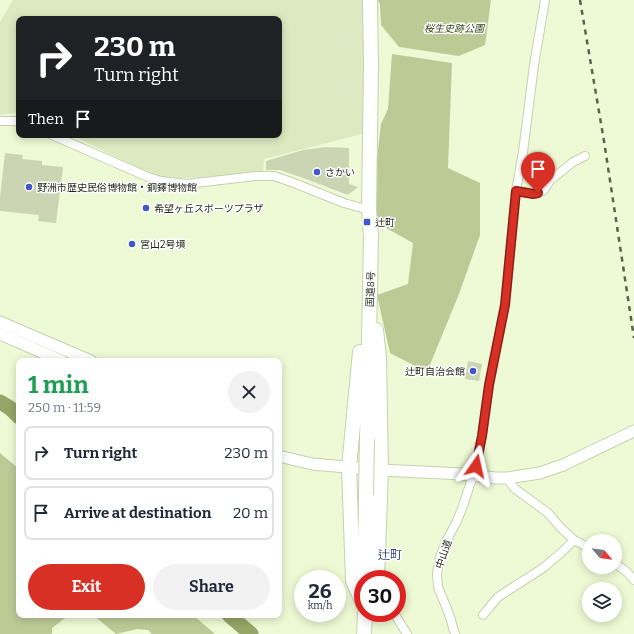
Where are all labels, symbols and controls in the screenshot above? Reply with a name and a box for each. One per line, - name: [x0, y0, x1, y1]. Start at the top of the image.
- park label: 桜生史跡公園: [424, 23, 486, 35]
- text: 230 m: [94, 30, 175, 63]
- icon: right: [28, 32, 80, 84]
- text: Turn right: [94, 64, 179, 86]
- icon: arrive: [72, 108, 94, 130]
- text: Then: [28, 110, 64, 128]
- pin: [521, 152, 555, 193]
- icon: arrive: [527, 158, 549, 180]
- marker: さかい: [312, 167, 322, 177]
- place label: さかい: [325, 167, 355, 179]
- marker: 野洲市歴史民俗博物館・銅鐸博物館: [24, 182, 34, 192]
- place label: 野洲市歴史民俗博物館・銅鐸博物館: [37, 182, 197, 194]
- marker: 希望ヶ丘スポーツプラザ: [141, 203, 151, 213]
- place label: 希望ヶ丘スポーツプラザ: [154, 203, 264, 215]
- marker: 辻町: [362, 217, 372, 227]
- place label: 辻町: [375, 217, 395, 229]
- marker: 宮山2号墳: [127, 239, 137, 249]
- place label: 宮山2号墳: [140, 239, 185, 251]
- street label: 国道8号: [364, 271, 378, 307]
- place label: 辻町自治会館: [405, 366, 465, 378]
- marker: 辻町自治会館: [468, 366, 478, 376]
- text: 1 min: [28, 371, 89, 399]
- button: close: [228, 371, 270, 413]
- text: 250 m · 11:59: [28, 400, 101, 415]
- icon: right: [30, 442, 52, 464]
- text: Turn right: [64, 444, 137, 462]
- text: 230 m: [224, 444, 268, 462]
- position arrow: [455, 445, 497, 487]
- icon: arrive: [30, 502, 52, 524]
- text: Arrive at destination: [64, 504, 211, 522]
- text: 20 m: [233, 504, 268, 522]
- north arrow: [582, 534, 622, 574]
- map controls: [582, 534, 622, 622]
- street label: 中山道: [433, 538, 455, 570]
- district label: 辻町: [378, 548, 402, 562]
- button: Exit: [28, 564, 145, 610]
- button: Share: [153, 564, 270, 610]
- speed limit sign: 30: [354, 570, 406, 622]
- text: 26: [308, 579, 332, 603]
- button: layers: [582, 582, 622, 622]
- text: km/h: [308, 600, 332, 612]

